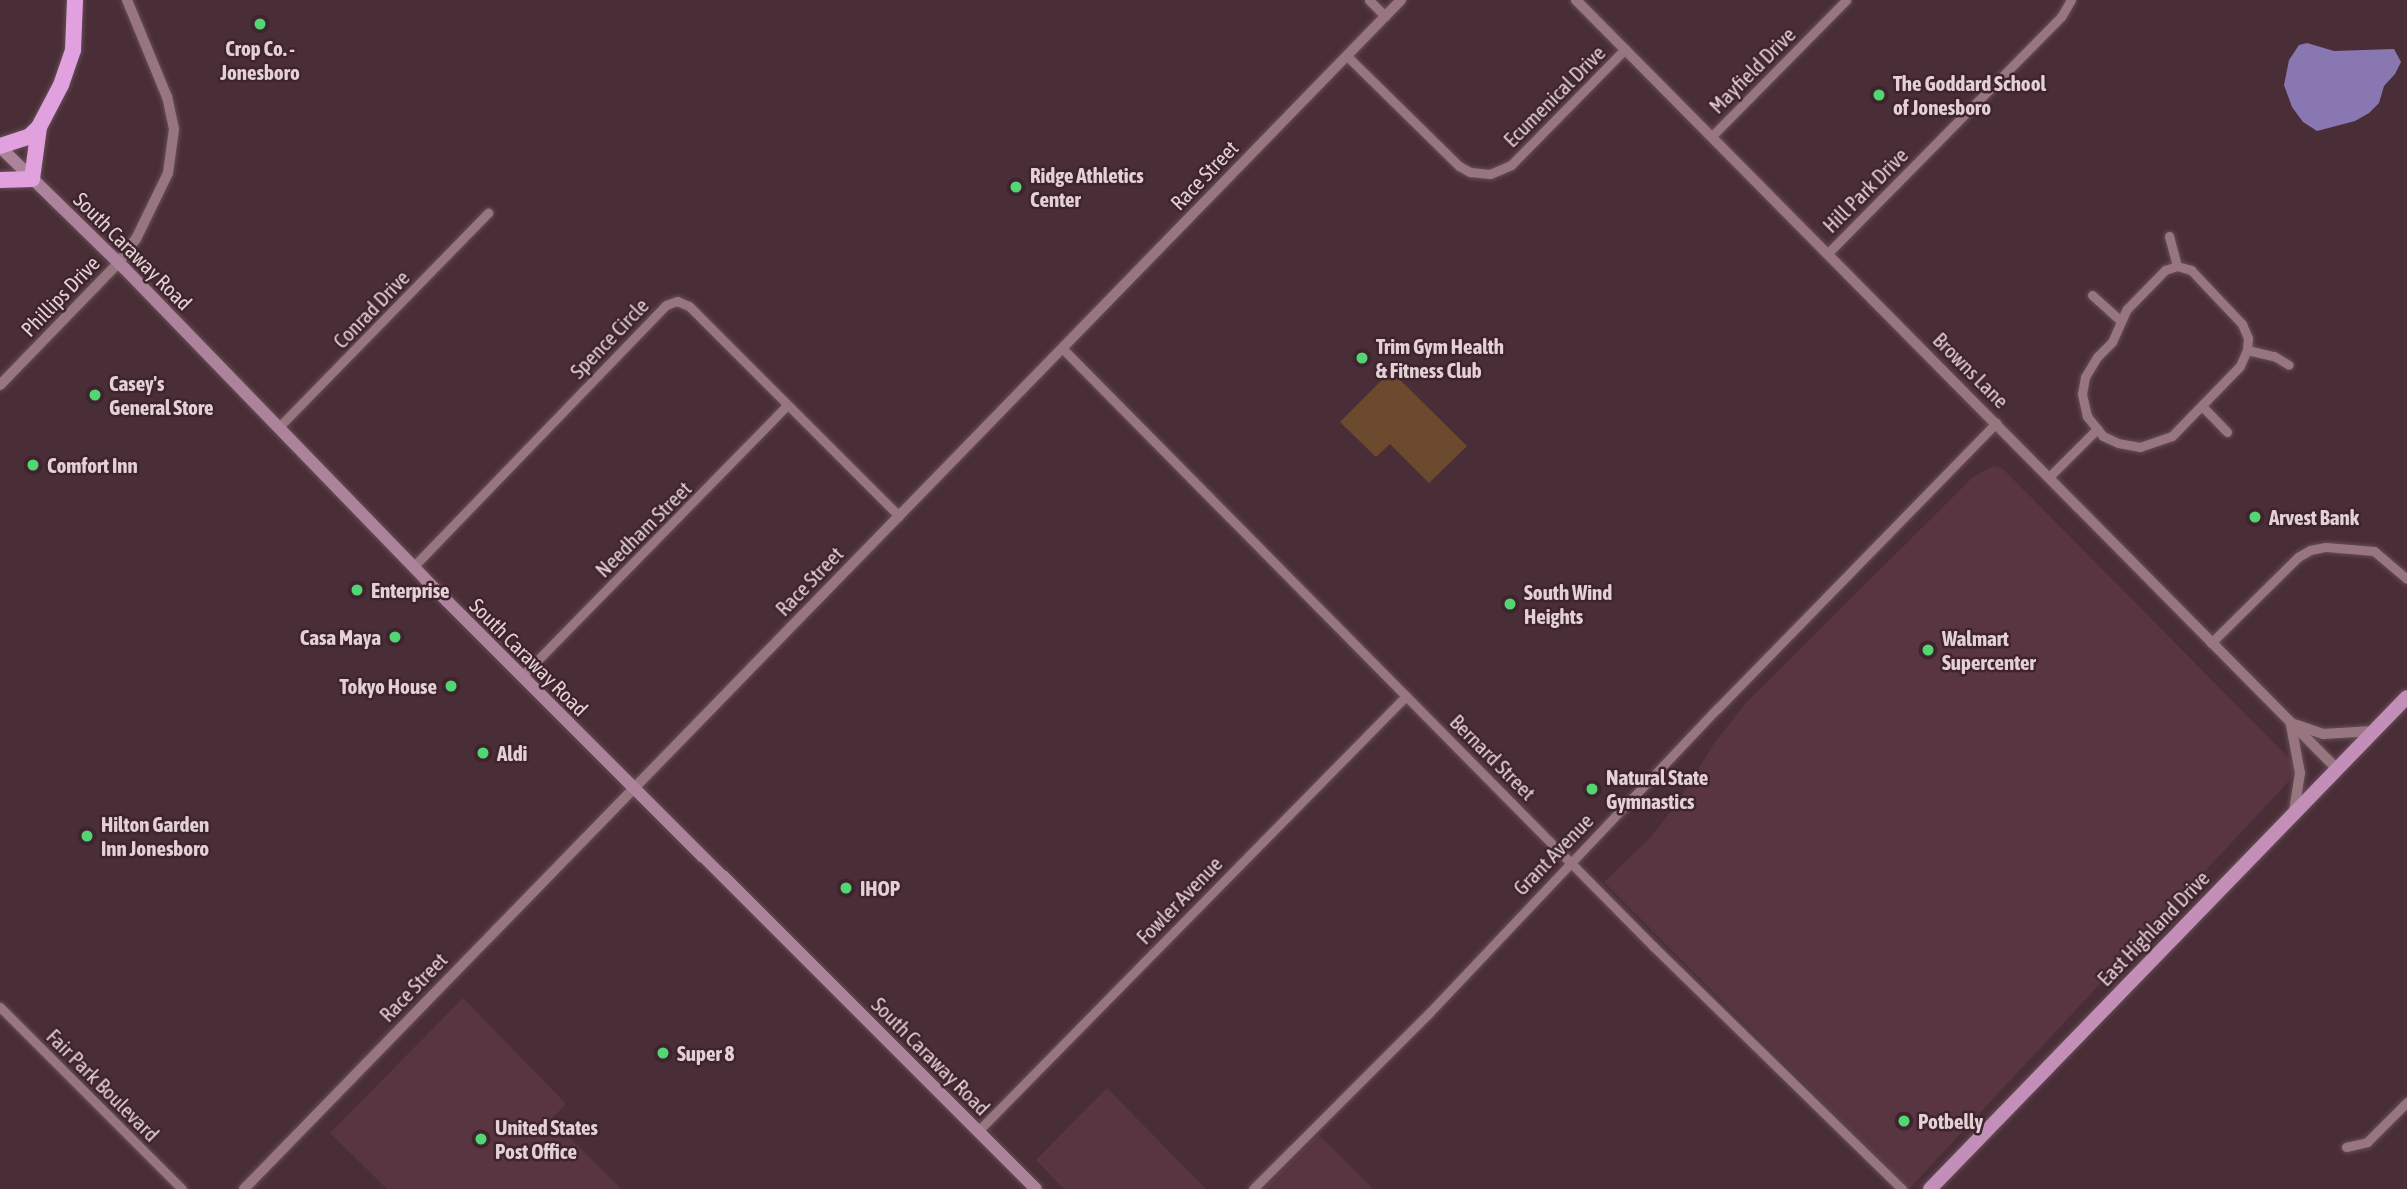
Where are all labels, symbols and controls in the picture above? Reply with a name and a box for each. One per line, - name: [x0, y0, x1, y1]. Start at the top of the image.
- marker: Crop Co. - Jonesboro: [252, 16, 268, 32]
- street label: Mayfield Drive: [1704, 22, 1800, 118]
- place label: Crop Co. - Jonesboro: [220, 35, 300, 85]
- street label: Ecumenical Drive: [1498, 40, 1610, 152]
- place label: The Goddard School of Jonesboro: [1893, 70, 2046, 120]
- marker: The Goddard School of Jonesboro: [1871, 87, 1887, 103]
- street label: Race Street: [1165, 135, 1243, 215]
- street label: Hill Park Drive: [1817, 142, 1913, 238]
- place label: Ridge Athletics Center: [1030, 162, 1144, 212]
- marker: Ridge Athletics Center: [1008, 179, 1024, 195]
- street label: South Caraway Road: [69, 187, 197, 315]
- street label: Phillips Drive: [15, 250, 105, 342]
- street label: Conrad Drive: [328, 265, 414, 353]
- street label: Spence Circle: [565, 293, 653, 383]
- street label: Browns Lane: [1928, 327, 2014, 413]
- place label: Trim Gym Health & Fitness Club: [1376, 333, 1504, 383]
- marker: Trim Gym Health & Fitness Club: [1354, 350, 1370, 366]
- place label: Casey's General Store: [109, 370, 214, 420]
- marker: Casey's General Store: [87, 387, 103, 403]
- place label: Comfort Inn: [47, 452, 138, 478]
- marker: Comfort Inn: [25, 457, 41, 473]
- street label: Needham Street: [590, 476, 696, 582]
- place label: Arvest Bank: [2269, 504, 2359, 530]
- marker: Arvest Bank: [2247, 509, 2263, 525]
- street label: Race Street: [770, 541, 848, 621]
- place label: Enterprise: [371, 577, 450, 603]
- place label: South Wind Heights: [1524, 579, 1612, 629]
- marker: Enterprise: [349, 582, 365, 598]
- street label: South Caraway Road: [465, 593, 593, 721]
- marker: South Wind Heights: [1502, 596, 1518, 612]
- place label: Casa Maya: [300, 624, 381, 650]
- place label: Walmart Supercenter: [1942, 625, 2036, 675]
- marker: Casa Maya: [387, 629, 403, 645]
- marker: Walmart Supercenter: [1920, 642, 1936, 658]
- place label: Tokyo House: [340, 673, 437, 699]
- marker: Tokyo House: [443, 678, 459, 694]
- street label: Bernard Street: [1445, 709, 1541, 805]
- place label: Aldi: [497, 740, 527, 766]
- marker: Aldi: [475, 745, 491, 761]
- place label: Natural State Gymnastics: [1606, 764, 1708, 814]
- marker: Natural State Gymnastics: [1584, 781, 1600, 797]
- street label: Grant Avenue: [1508, 808, 1598, 900]
- place label: Hilton Garden Inn Jonesboro: [101, 811, 209, 861]
- marker: Hilton Garden Inn Jonesboro: [79, 828, 95, 844]
- street label: Fowler Avenue: [1131, 851, 1227, 949]
- street label: East Highland Drive: [2092, 865, 2214, 991]
- place label: IHOP: [860, 875, 900, 901]
- marker: IHOP: [838, 880, 854, 896]
- street label: Race Street: [374, 947, 452, 1027]
- street label: South Caraway Road: [867, 992, 995, 1120]
- street label: Fair Park Boulevard: [42, 1024, 164, 1146]
- place label: Super 8: [677, 1040, 734, 1066]
- marker: Super 8: [655, 1045, 671, 1061]
- place label: Potbelly: [1918, 1108, 1983, 1134]
- marker: Potbelly: [1896, 1113, 1912, 1129]
- place label: United States Post Office: [495, 1114, 598, 1164]
- marker: United States Post Office: [473, 1131, 489, 1147]

